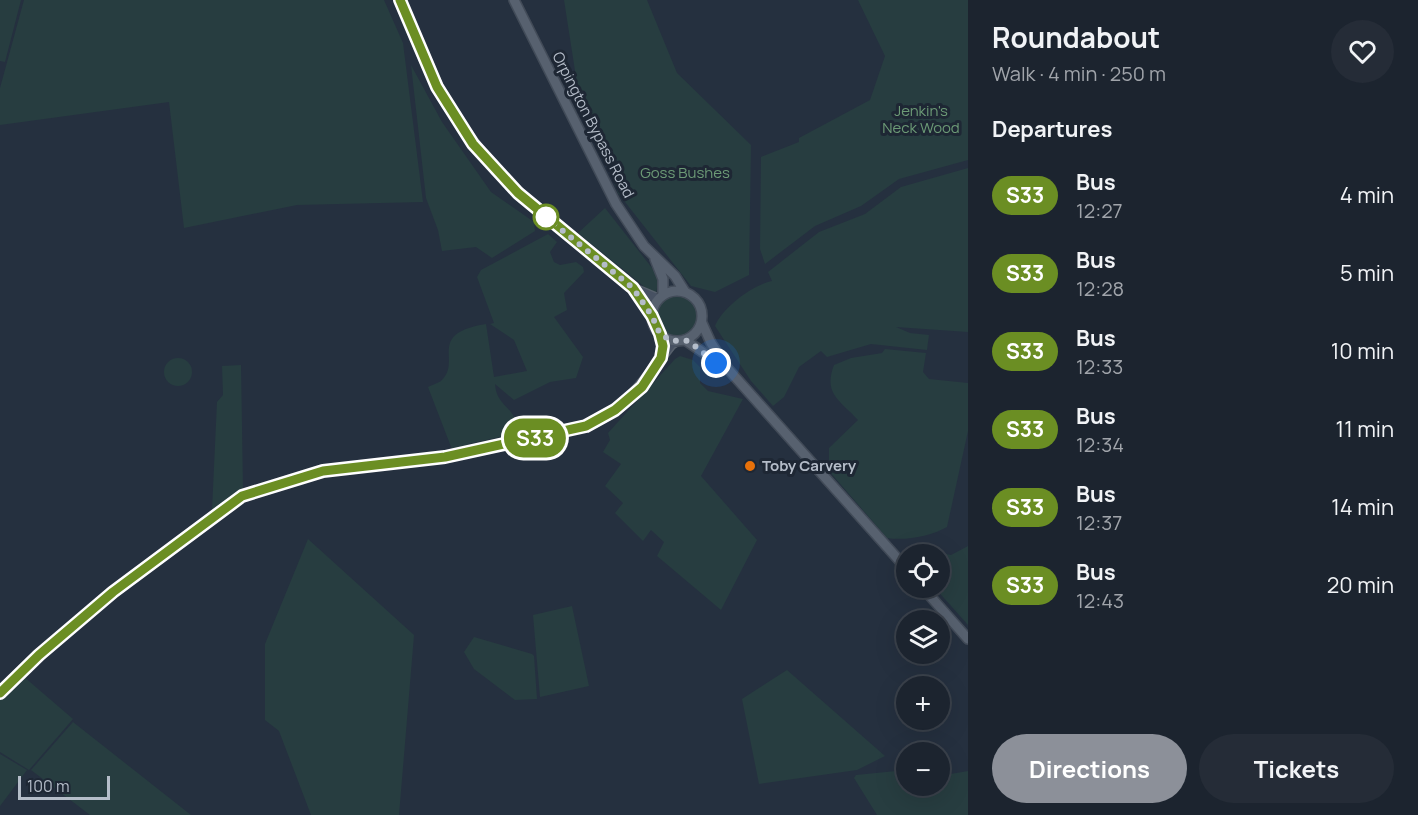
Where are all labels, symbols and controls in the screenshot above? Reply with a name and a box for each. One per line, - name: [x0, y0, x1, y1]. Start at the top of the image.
- text: Roundabout: [992, 18, 1160, 56]
- button: heart: [1331, 20, 1394, 83]
- street label: Orpington Bypass Road: [547, 48, 639, 202]
- text: Walk · 4 min · 250 m: [992, 60, 1166, 87]
- park label: Jenkin's Neck Wood: [882, 100, 960, 138]
- text: Departures: [992, 114, 1112, 144]
- park label: Goss Bushes: [640, 162, 730, 183]
- text: Bus: [1076, 167, 1116, 197]
- text: 4 min: [1340, 180, 1394, 210]
- text: S33: [1006, 181, 1044, 209]
- text: 12:27: [1076, 197, 1123, 224]
- unlabelled marker: [533, 204, 559, 230]
- text: Bus: [1076, 245, 1116, 275]
- text: 5 min: [1340, 258, 1394, 288]
- text: S33: [1006, 259, 1044, 287]
- text: 12:28: [1076, 275, 1124, 302]
- text: Bus: [1076, 323, 1116, 353]
- text: 10 min: [1331, 336, 1394, 366]
- text: S33: [1006, 337, 1044, 365]
- your location: [701, 348, 731, 378]
- text: 12:33: [1076, 353, 1123, 380]
- text: Bus: [1076, 401, 1116, 431]
- text: 11 min: [1336, 414, 1394, 444]
- text: S33: [1006, 415, 1044, 443]
- line badge: S33: [500, 418, 570, 458]
- text: S33: [516, 424, 554, 452]
- text: 12:34: [1076, 431, 1124, 458]
- place label: Toby Carvery: [762, 455, 857, 476]
- marker: Toby Carvery: [743, 459, 757, 473]
- text: Bus: [1076, 479, 1116, 509]
- text: 14 min: [1331, 492, 1394, 522]
- text: S33: [1006, 493, 1044, 521]
- text: 12:37: [1076, 509, 1122, 536]
- map controls: [896, 544, 950, 796]
- button: locate: [896, 544, 950, 598]
- text: Bus: [1076, 557, 1116, 587]
- text: 20 min: [1327, 570, 1394, 600]
- text: S33: [1006, 571, 1044, 599]
- text: 12:43: [1076, 587, 1124, 614]
- button: layers: [896, 610, 950, 664]
- button: +: [896, 676, 950, 730]
- button: Directions: [992, 734, 1187, 803]
- button: Tickets: [1199, 734, 1394, 803]
- button: −: [896, 742, 950, 796]
- scale bar: [18, 773, 110, 800]
- text: 100 m: [27, 775, 70, 797]

